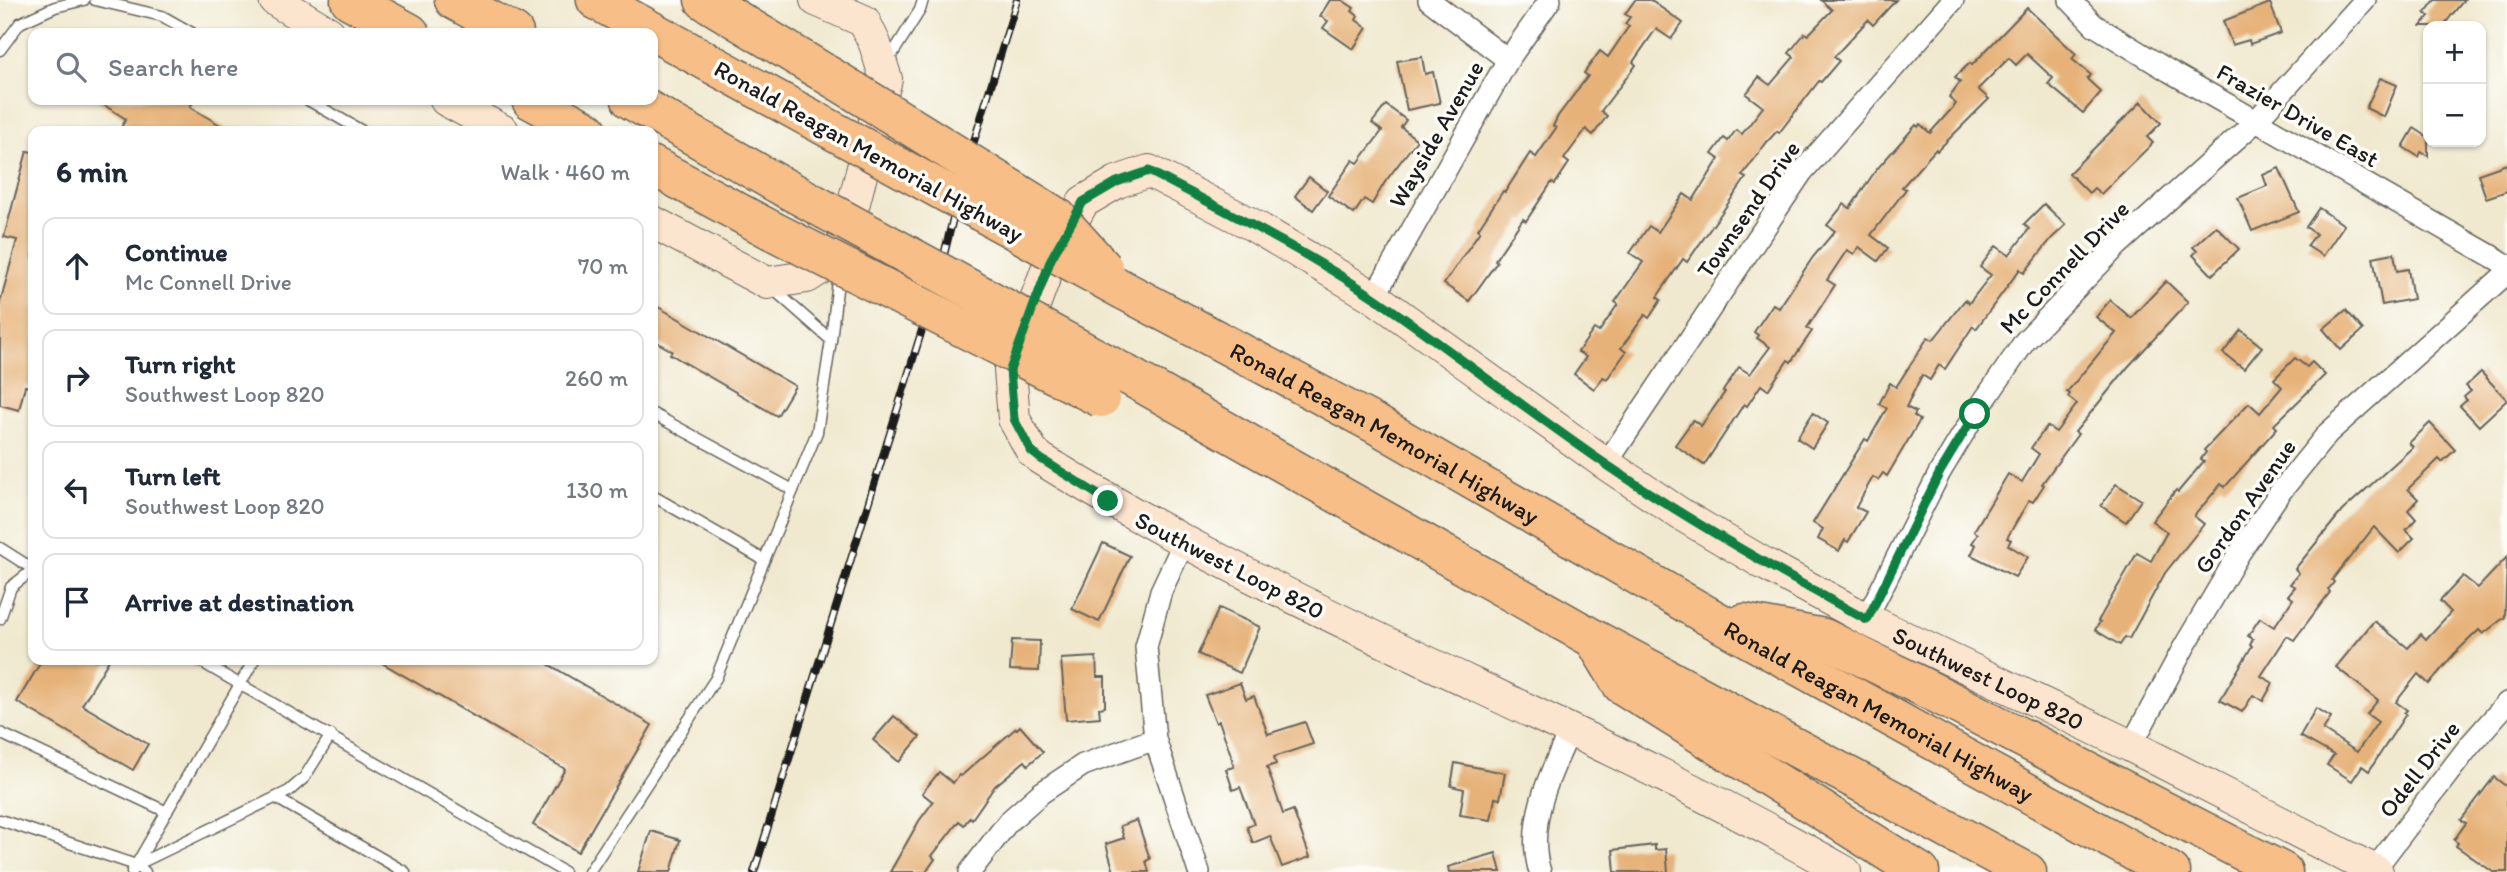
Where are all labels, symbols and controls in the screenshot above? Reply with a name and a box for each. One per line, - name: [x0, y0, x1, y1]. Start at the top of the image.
- map controls: [2423, 21, 2486, 147]
- button: +: [2423, 21, 2486, 84]
- search box: [28, 28, 658, 105]
- icon: search: [52, 48, 90, 86]
- text: Search here: [108, 51, 238, 83]
- street label: Ronald Reagan Memorial Highway: [709, 54, 1029, 249]
- street label: Wayside Avenue: [1382, 55, 1490, 213]
- street label: Frazier Drive East: [2212, 57, 2384, 173]
- button: −: [2423, 84, 2486, 147]
- street label: Townsend Drive: [1690, 135, 1806, 283]
- text: 6 min: [56, 153, 128, 190]
- text: Walk · 460 m: [500, 158, 630, 186]
- street label: Mc Connell Drive: [1993, 194, 2135, 340]
- text: Continue: [125, 236, 228, 268]
- icon: ahead: [58, 247, 96, 285]
- text: 70 m: [578, 252, 628, 280]
- text: Mc Connell Drive: [125, 268, 292, 296]
- street label: Ronald Reagan Memorial Highway: [1225, 335, 1545, 530]
- text: Turn right: [125, 348, 236, 380]
- icon: right: [58, 359, 96, 397]
- text: 260 m: [565, 364, 628, 392]
- text: Southwest Loop 820: [125, 380, 325, 408]
- route start: [1959, 398, 1990, 429]
- street label: Gordon Avenue: [2188, 433, 2302, 579]
- text: Turn left: [125, 460, 221, 492]
- icon: left: [58, 471, 96, 509]
- text: 130 m: [566, 476, 628, 504]
- route end: [1092, 485, 1123, 516]
- text: Southwest Loop 820: [125, 492, 325, 520]
- street label: Southwest Loop 820: [1131, 505, 1329, 625]
- icon: arrive: [58, 583, 96, 621]
- text: Arrive at destination: [125, 586, 354, 618]
- street label: Ronald Reagan Memorial Highway: [1719, 613, 2039, 808]
- street label: Southwest Loop 820: [1888, 620, 2089, 736]
- street label: Odell Drive: [2372, 715, 2466, 823]

